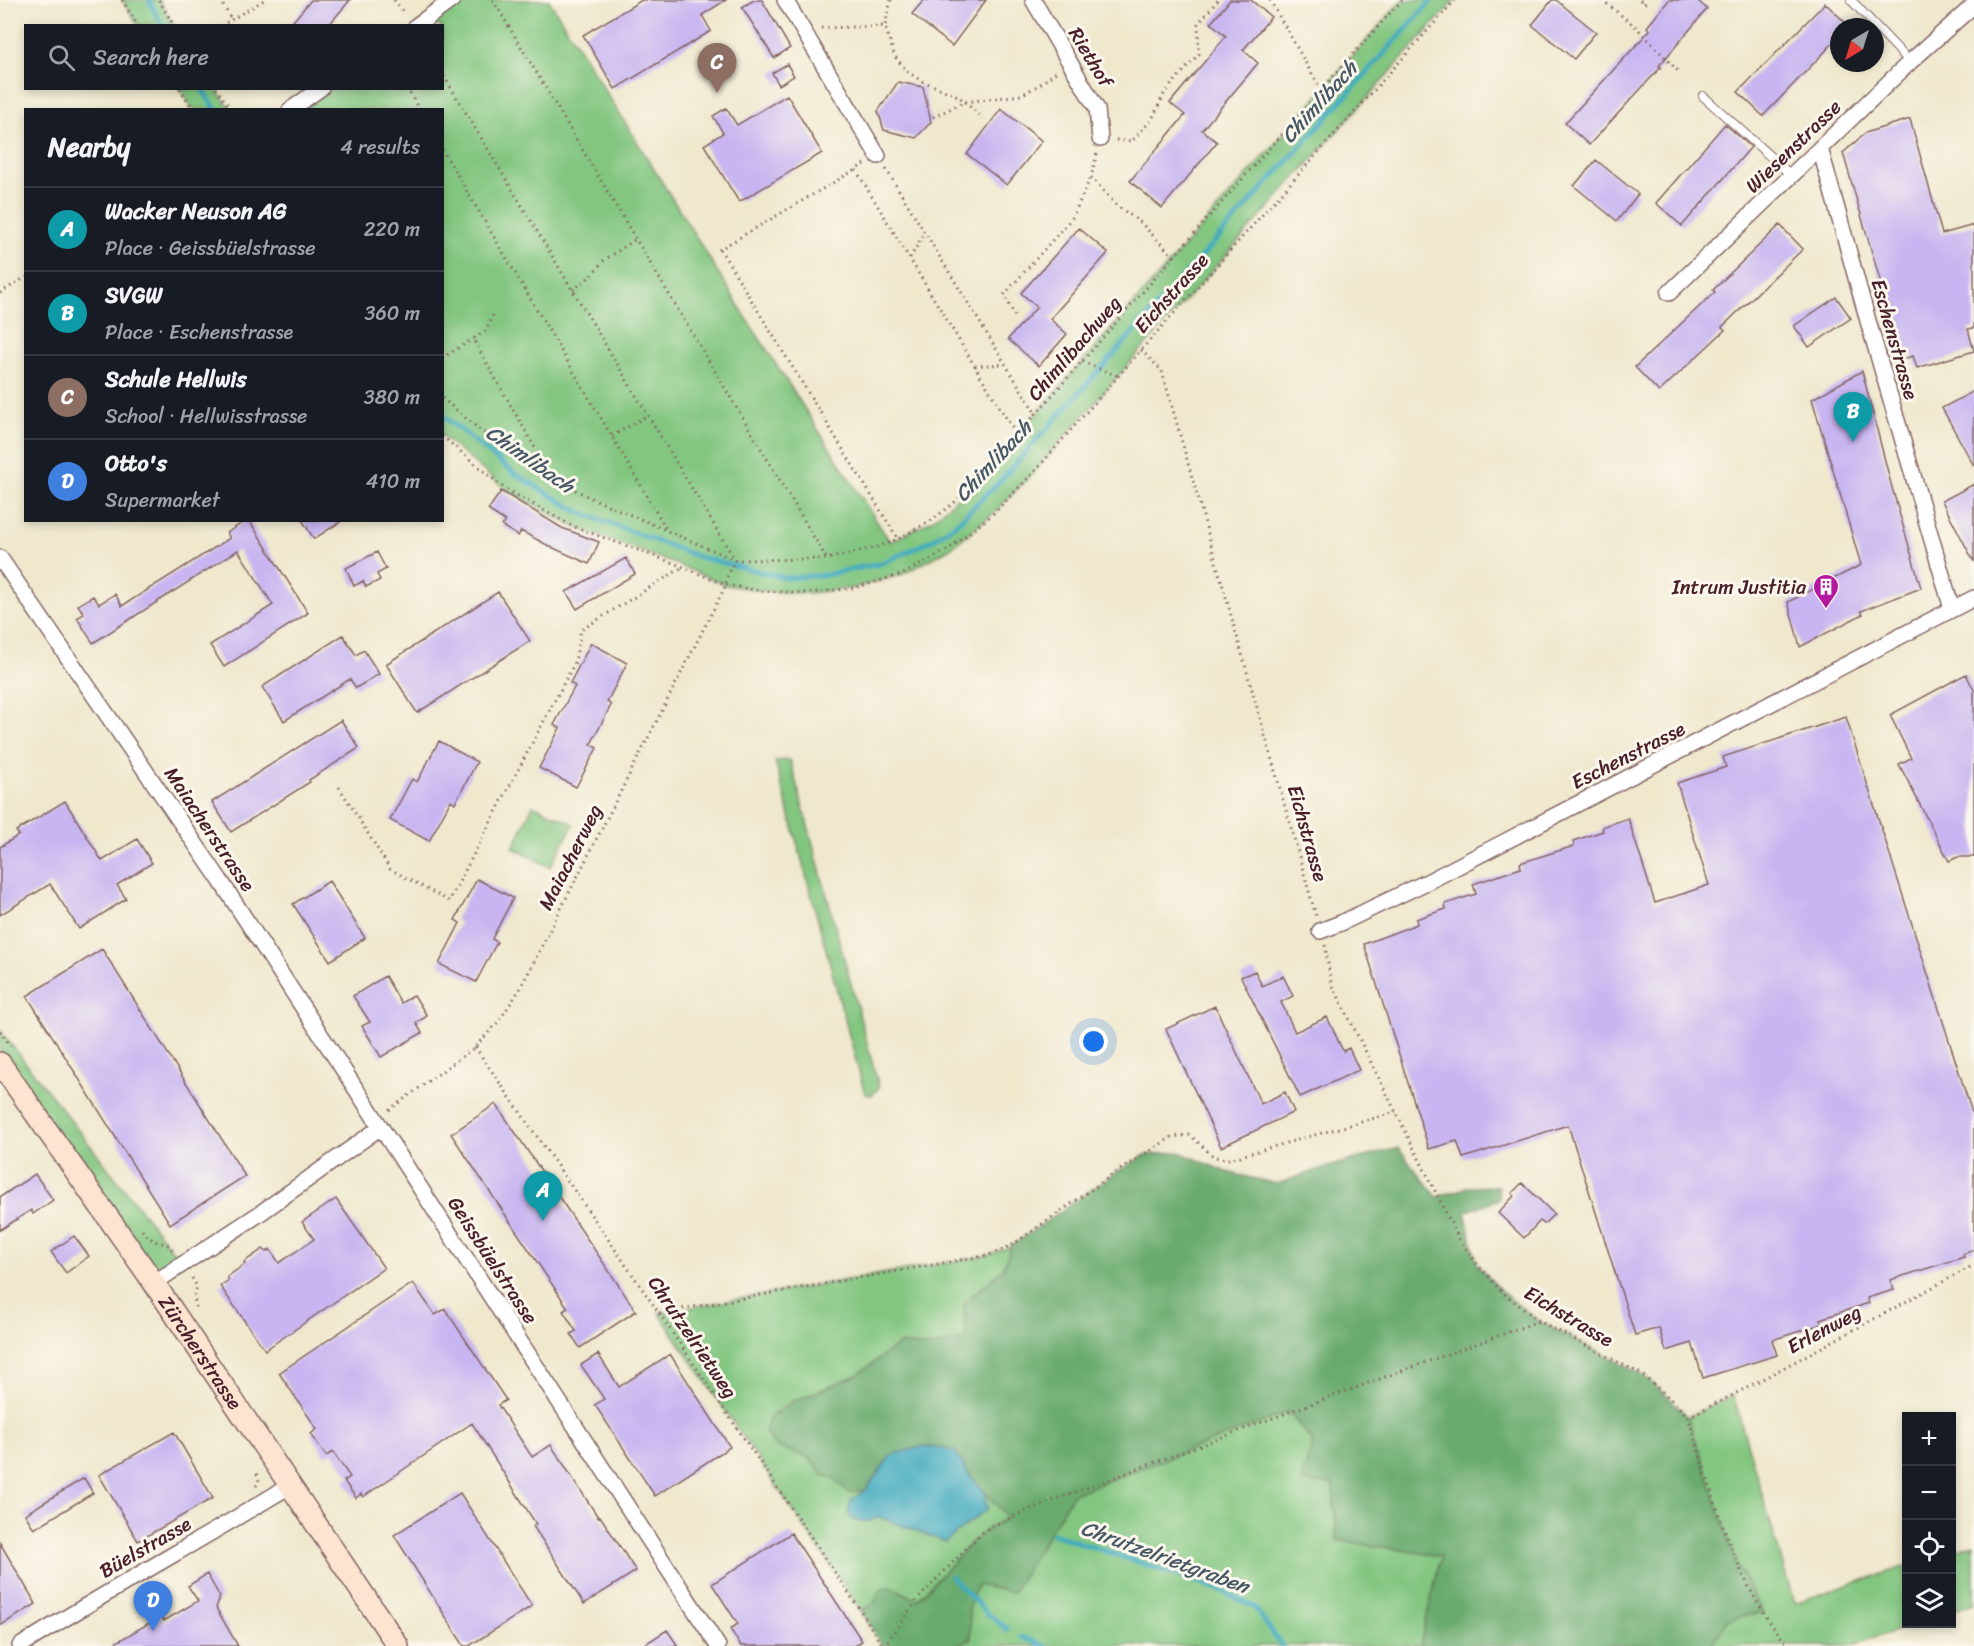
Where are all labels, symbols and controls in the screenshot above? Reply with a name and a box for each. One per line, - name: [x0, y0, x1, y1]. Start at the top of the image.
- north arrow: [1830, 18, 1884, 72]
- street label: Riethof: [1059, 20, 1124, 96]
- search box: [24, 24, 444, 90]
- text: Search here: [93, 38, 209, 77]
- icon: search: [45, 41, 78, 74]
- pin: C: [698, 44, 736, 93]
- water label: Chimlibach: [1271, 50, 1368, 152]
- street label: Wiesenstrasse: [1737, 91, 1850, 202]
- text: Nearby: [48, 124, 130, 170]
- text: 4 results: [340, 130, 420, 165]
- text: Wacker Neuson AG: [105, 192, 286, 231]
- text: A: [61, 212, 74, 247]
- text: 220 m: [364, 212, 420, 247]
- text: Place · Geissbüelstrasse: [105, 231, 315, 266]
- street label: Eichstrasse: [1125, 244, 1218, 342]
- street label: Eschenstrasse: [1861, 275, 1929, 404]
- text: SVGW: [105, 276, 163, 315]
- street label: Chimlibachweg: [1018, 288, 1130, 409]
- text: B: [61, 296, 74, 331]
- text: 360 m: [364, 296, 420, 331]
- text: Place · Eschenstrasse: [105, 315, 293, 350]
- text: Schule Hellwis: [105, 360, 247, 399]
- text: C: [61, 380, 74, 415]
- text: 380 m: [364, 380, 420, 415]
- pin: B: [1834, 392, 1872, 442]
- text: School · Hellwisstrasse: [105, 399, 307, 434]
- water label: Chimlibach: [945, 410, 1043, 511]
- water label: Chimlibach: [478, 414, 584, 505]
- text: Otto's: [105, 444, 167, 483]
- text: D: [62, 464, 73, 499]
- text: 410 m: [366, 464, 420, 499]
- text: Supermarket: [105, 483, 220, 518]
- place label: Intrum Justitia: [1671, 570, 1807, 605]
- building icon: Intrum Justitia: [1811, 572, 1841, 610]
- street label: Eschenstrasse: [1565, 711, 1692, 799]
- street label: Maiacherstrasse: [155, 759, 265, 899]
- street label: Eichstrasse: [1277, 781, 1338, 886]
- street label: Maiacherweg: [529, 798, 612, 916]
- your location: [1079, 1027, 1108, 1056]
- pin: A: [524, 1172, 562, 1221]
- street label: Geissbüelstrasse: [438, 1189, 547, 1331]
- street label: Chrutzelrietweg: [638, 1268, 747, 1406]
- street label: Eichstrasse: [1517, 1276, 1621, 1357]
- street label: Zürcherstrasse: [149, 1288, 252, 1418]
- street label: Erlenweg: [1781, 1295, 1868, 1364]
- map controls: [1902, 1412, 1956, 1628]
- button: +: [1902, 1412, 1956, 1466]
- button: −: [1902, 1466, 1956, 1520]
- street label: Büelstrasse: [92, 1507, 198, 1588]
- water label: Chrutzelrietgraben: [1076, 1509, 1257, 1606]
- button: locate: [1902, 1520, 1956, 1574]
- button: layers: [1902, 1574, 1956, 1628]
- pin: D: [134, 1582, 172, 1631]

